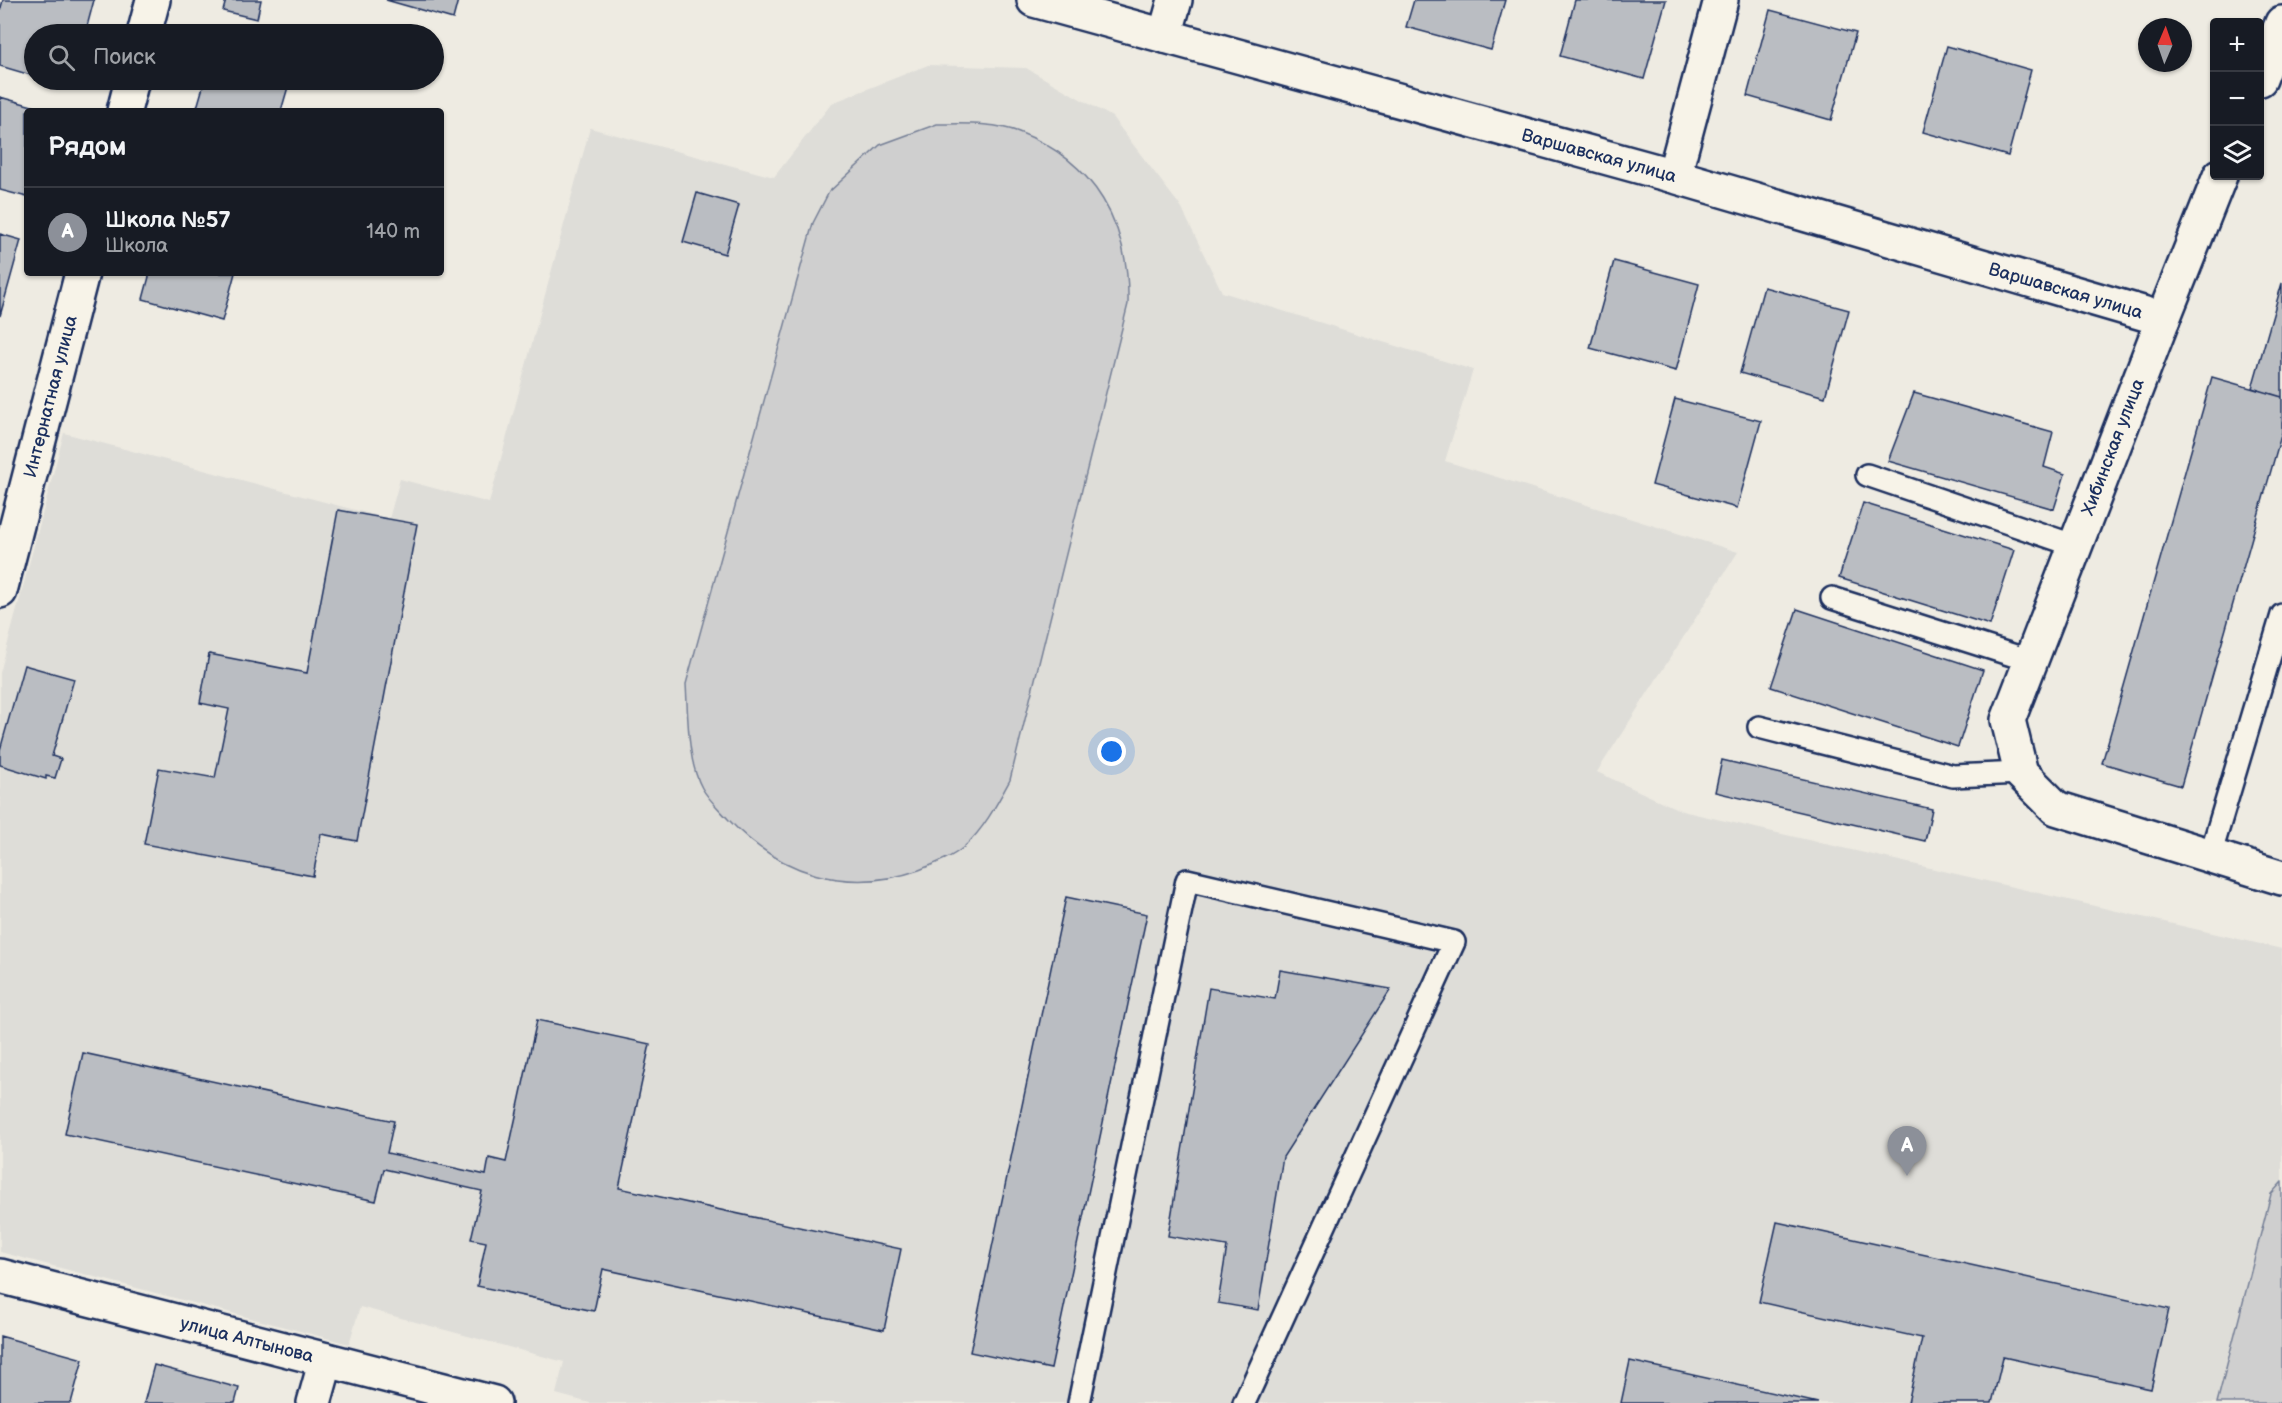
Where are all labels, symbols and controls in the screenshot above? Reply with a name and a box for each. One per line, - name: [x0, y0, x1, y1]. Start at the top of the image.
- north arrow: [2138, 18, 2192, 72]
- map controls: [2210, 18, 2264, 180]
- button: +: [2210, 18, 2264, 72]
- search box: [24, 24, 444, 90]
- icon: search: [45, 41, 78, 74]
- text: Поиск: [93, 44, 156, 71]
- button: −: [2210, 72, 2264, 126]
- street label: Варшавская улица: [1519, 124, 1679, 187]
- button: layers: [2210, 126, 2264, 180]
- text: Рядом: [48, 132, 126, 163]
- text: Школа №57: [105, 207, 231, 234]
- text: A: [61, 220, 74, 244]
- text: 140 m: [366, 220, 420, 244]
- text: Школа: [105, 234, 168, 258]
- street label: Варшавская улица: [1986, 258, 2146, 323]
- street label: Интернатная улица: [19, 313, 81, 480]
- street label: Хибинская улица: [2077, 375, 2149, 518]
- your location: [1097, 737, 1126, 766]
- pin: A: [1888, 1126, 1926, 1176]
- street label: улица Алтынова: [178, 1312, 316, 1367]

